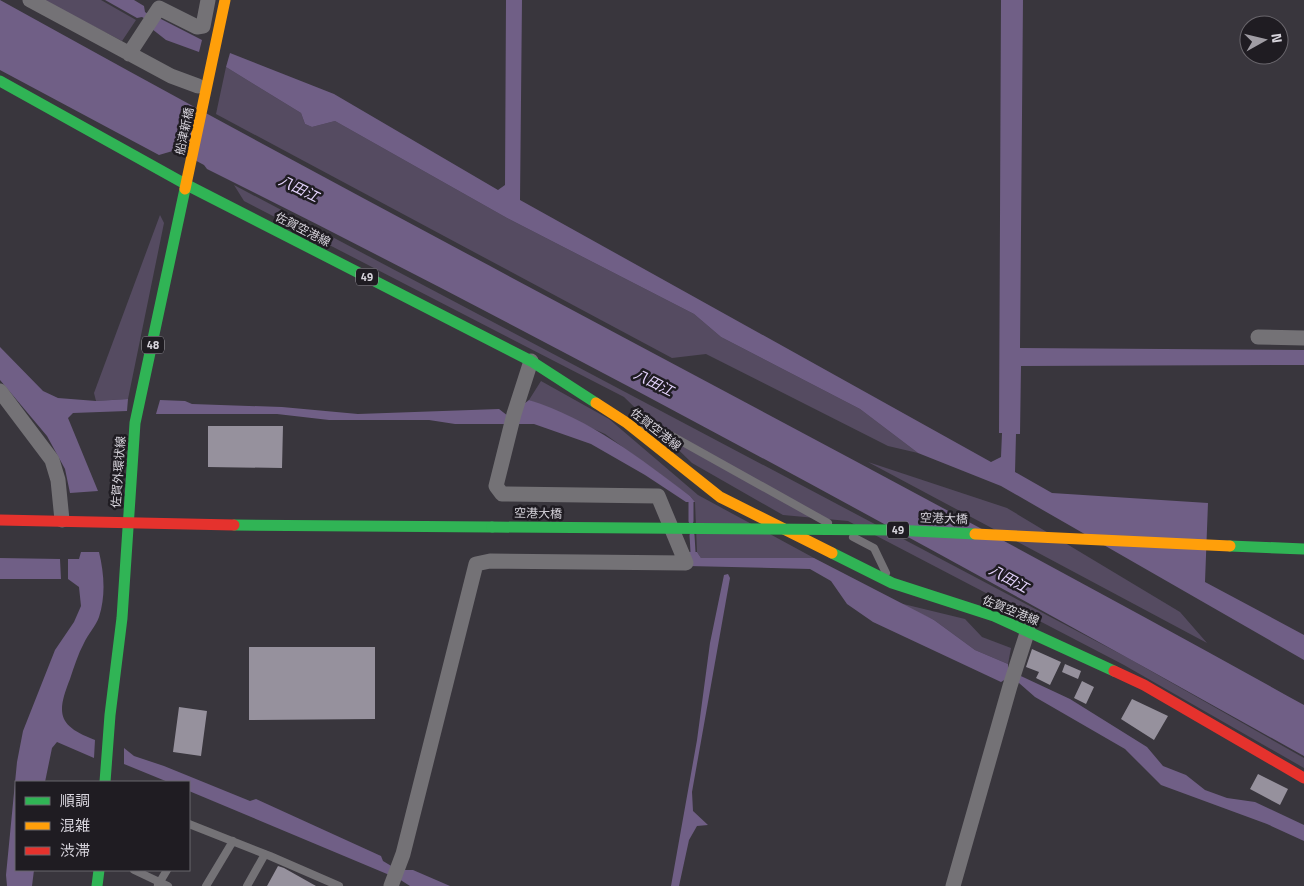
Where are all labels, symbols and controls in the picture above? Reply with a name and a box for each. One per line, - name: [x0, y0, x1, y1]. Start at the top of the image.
- north arrow: [1239, 15, 1289, 65]
- text: N: [1266, 32, 1288, 44]
- street label: 船津新橋: [170, 106, 198, 156]
- water label: 八田江: [276, 169, 324, 208]
- street label: 佐賀空港線: [272, 207, 334, 251]
- road number: 49: [356, 268, 378, 286]
- road number: 48: [142, 336, 164, 354]
- water label: 八田江: [631, 363, 679, 402]
- street label: 佐賀空港線: [627, 403, 685, 455]
- street label: 佐賀外環状線: [106, 435, 130, 509]
- street label: 空港大橋: [514, 503, 562, 523]
- street label: 空港大橋: [920, 508, 968, 528]
- road number: 49: [887, 522, 909, 538]
- water label: 八田江: [986, 559, 1034, 598]
- street label: 佐賀空港線: [980, 590, 1042, 630]
- legend: [15, 781, 190, 871]
- text: 順調: [60, 789, 90, 812]
- text: 混雑: [60, 814, 90, 837]
- text: 渋滞: [60, 839, 90, 862]

